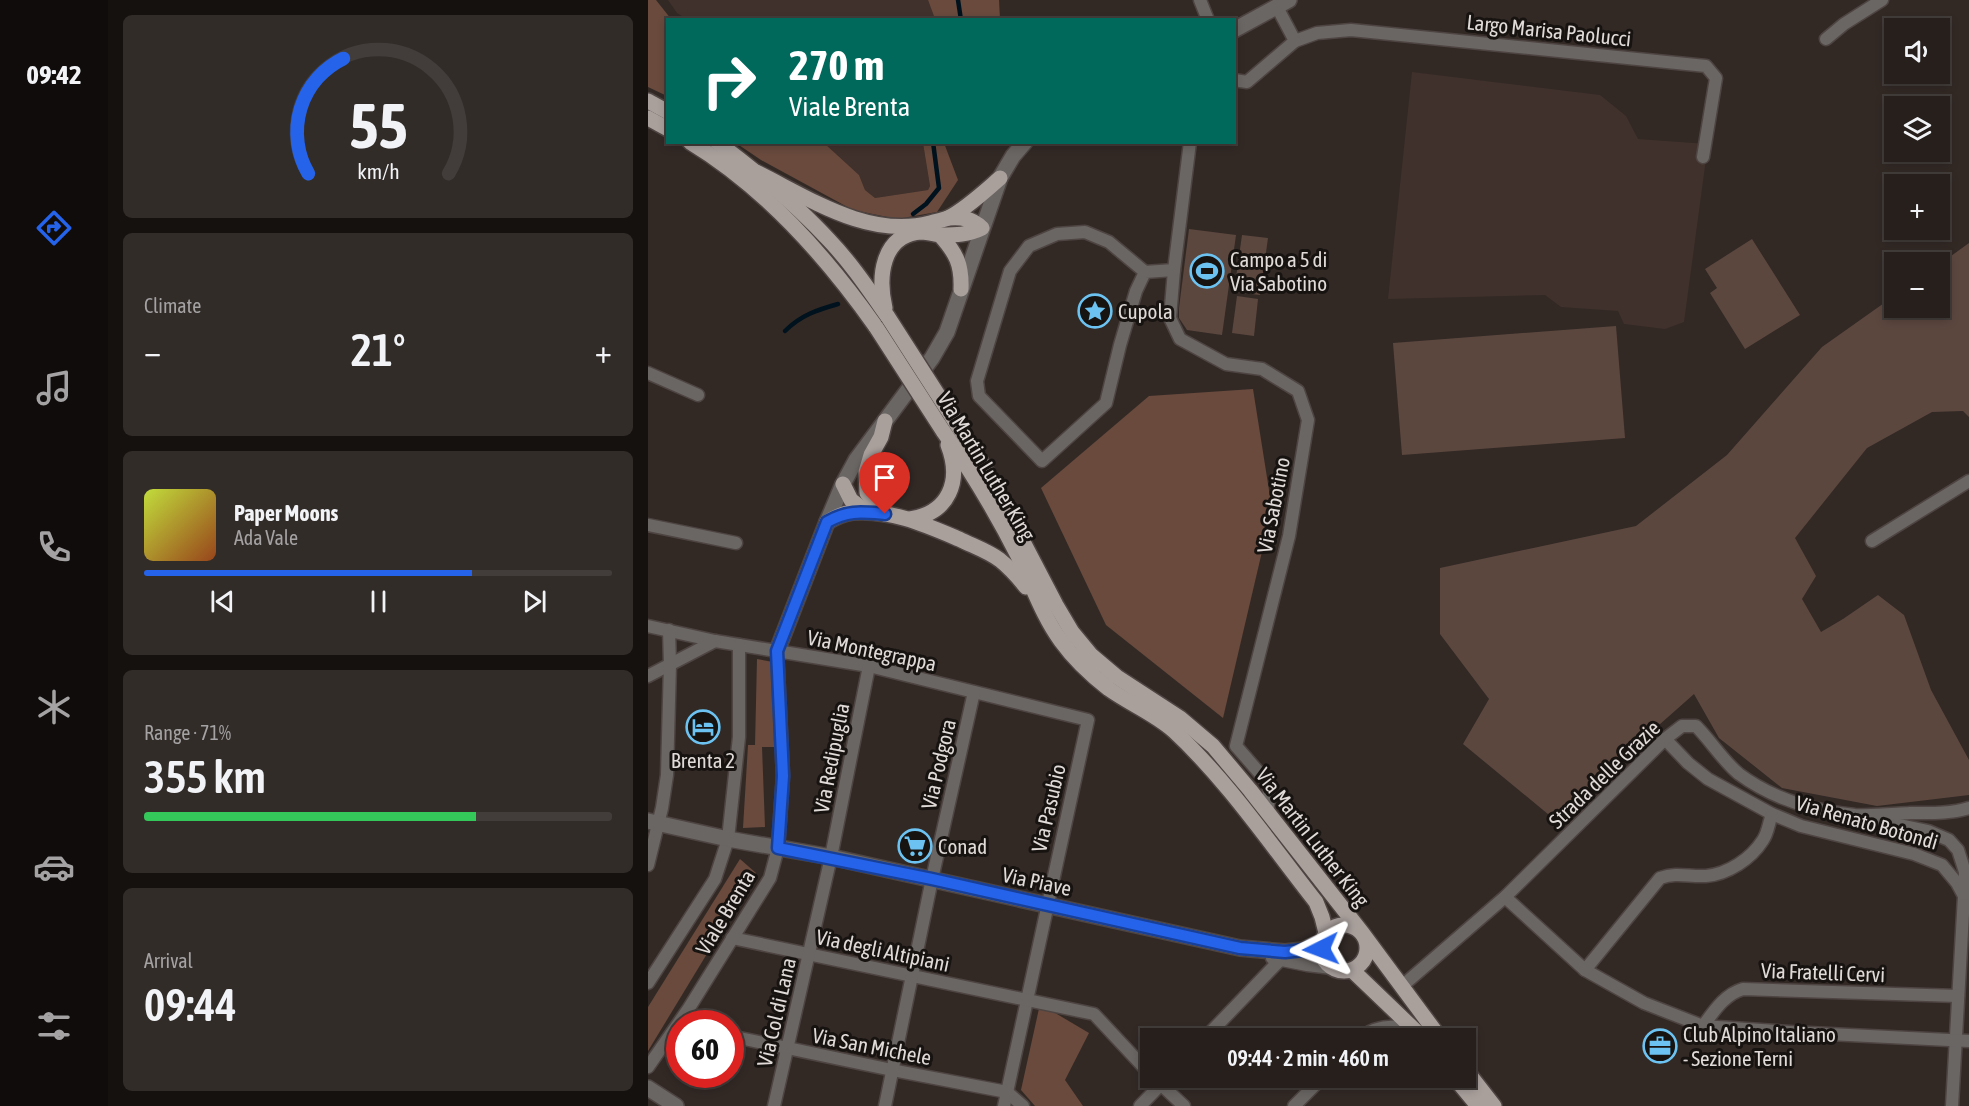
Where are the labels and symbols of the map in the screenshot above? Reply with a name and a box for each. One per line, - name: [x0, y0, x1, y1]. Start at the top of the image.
- street label: Largo Marisa Paolucci: [1466, 9, 1632, 51]
- place label: Campo a 5 di Via Sabotino: [1230, 247, 1327, 295]
- sports icon: Campo a 5 di Via Sabotino: [1189, 253, 1225, 289]
- place icon: Cupola: [1077, 293, 1113, 329]
- place label: Cupola: [1118, 299, 1173, 323]
- street label: Via Martin Luther King: [933, 387, 1041, 545]
- pin: [859, 452, 910, 514]
- street label: Via Sabotino: [1252, 455, 1294, 555]
- street label: Via Montegrappa: [805, 625, 939, 675]
- street label: Via Redipuglia: [809, 701, 853, 815]
- hotel icon: Brenta 2: [685, 709, 721, 745]
- street label: Strada delle Grazie: [1544, 715, 1664, 833]
- street label: Via Podgora: [916, 717, 960, 811]
- place label: Brenta 2: [671, 748, 735, 772]
- street label: Via Pasubio: [1026, 762, 1070, 854]
- street label: Via Martin Luther King: [1252, 763, 1374, 911]
- street label: Via Renato Botondi: [1793, 790, 1941, 854]
- supermarket icon: Conad: [897, 828, 933, 864]
- place label: Conad: [938, 834, 987, 858]
- street label: Via Piave: [1000, 862, 1074, 900]
- street label: Viale Brenta: [690, 865, 760, 959]
- position arrow: [1289, 917, 1353, 981]
- street label: Via degli Altipiani: [814, 924, 952, 976]
- street label: Via Col di Lana: [752, 955, 800, 1069]
- street label: Via Fratelli Cervi: [1761, 958, 1885, 986]
- speed limit sign: 60: [666, 1010, 744, 1088]
- place label: Club Alpino Italiano - Sezione Terni: [1683, 1022, 1836, 1070]
- street label: Via San Michele: [810, 1023, 934, 1069]
- office icon: Club Alpino Italiano - Sezione Terni: [1642, 1028, 1678, 1064]

